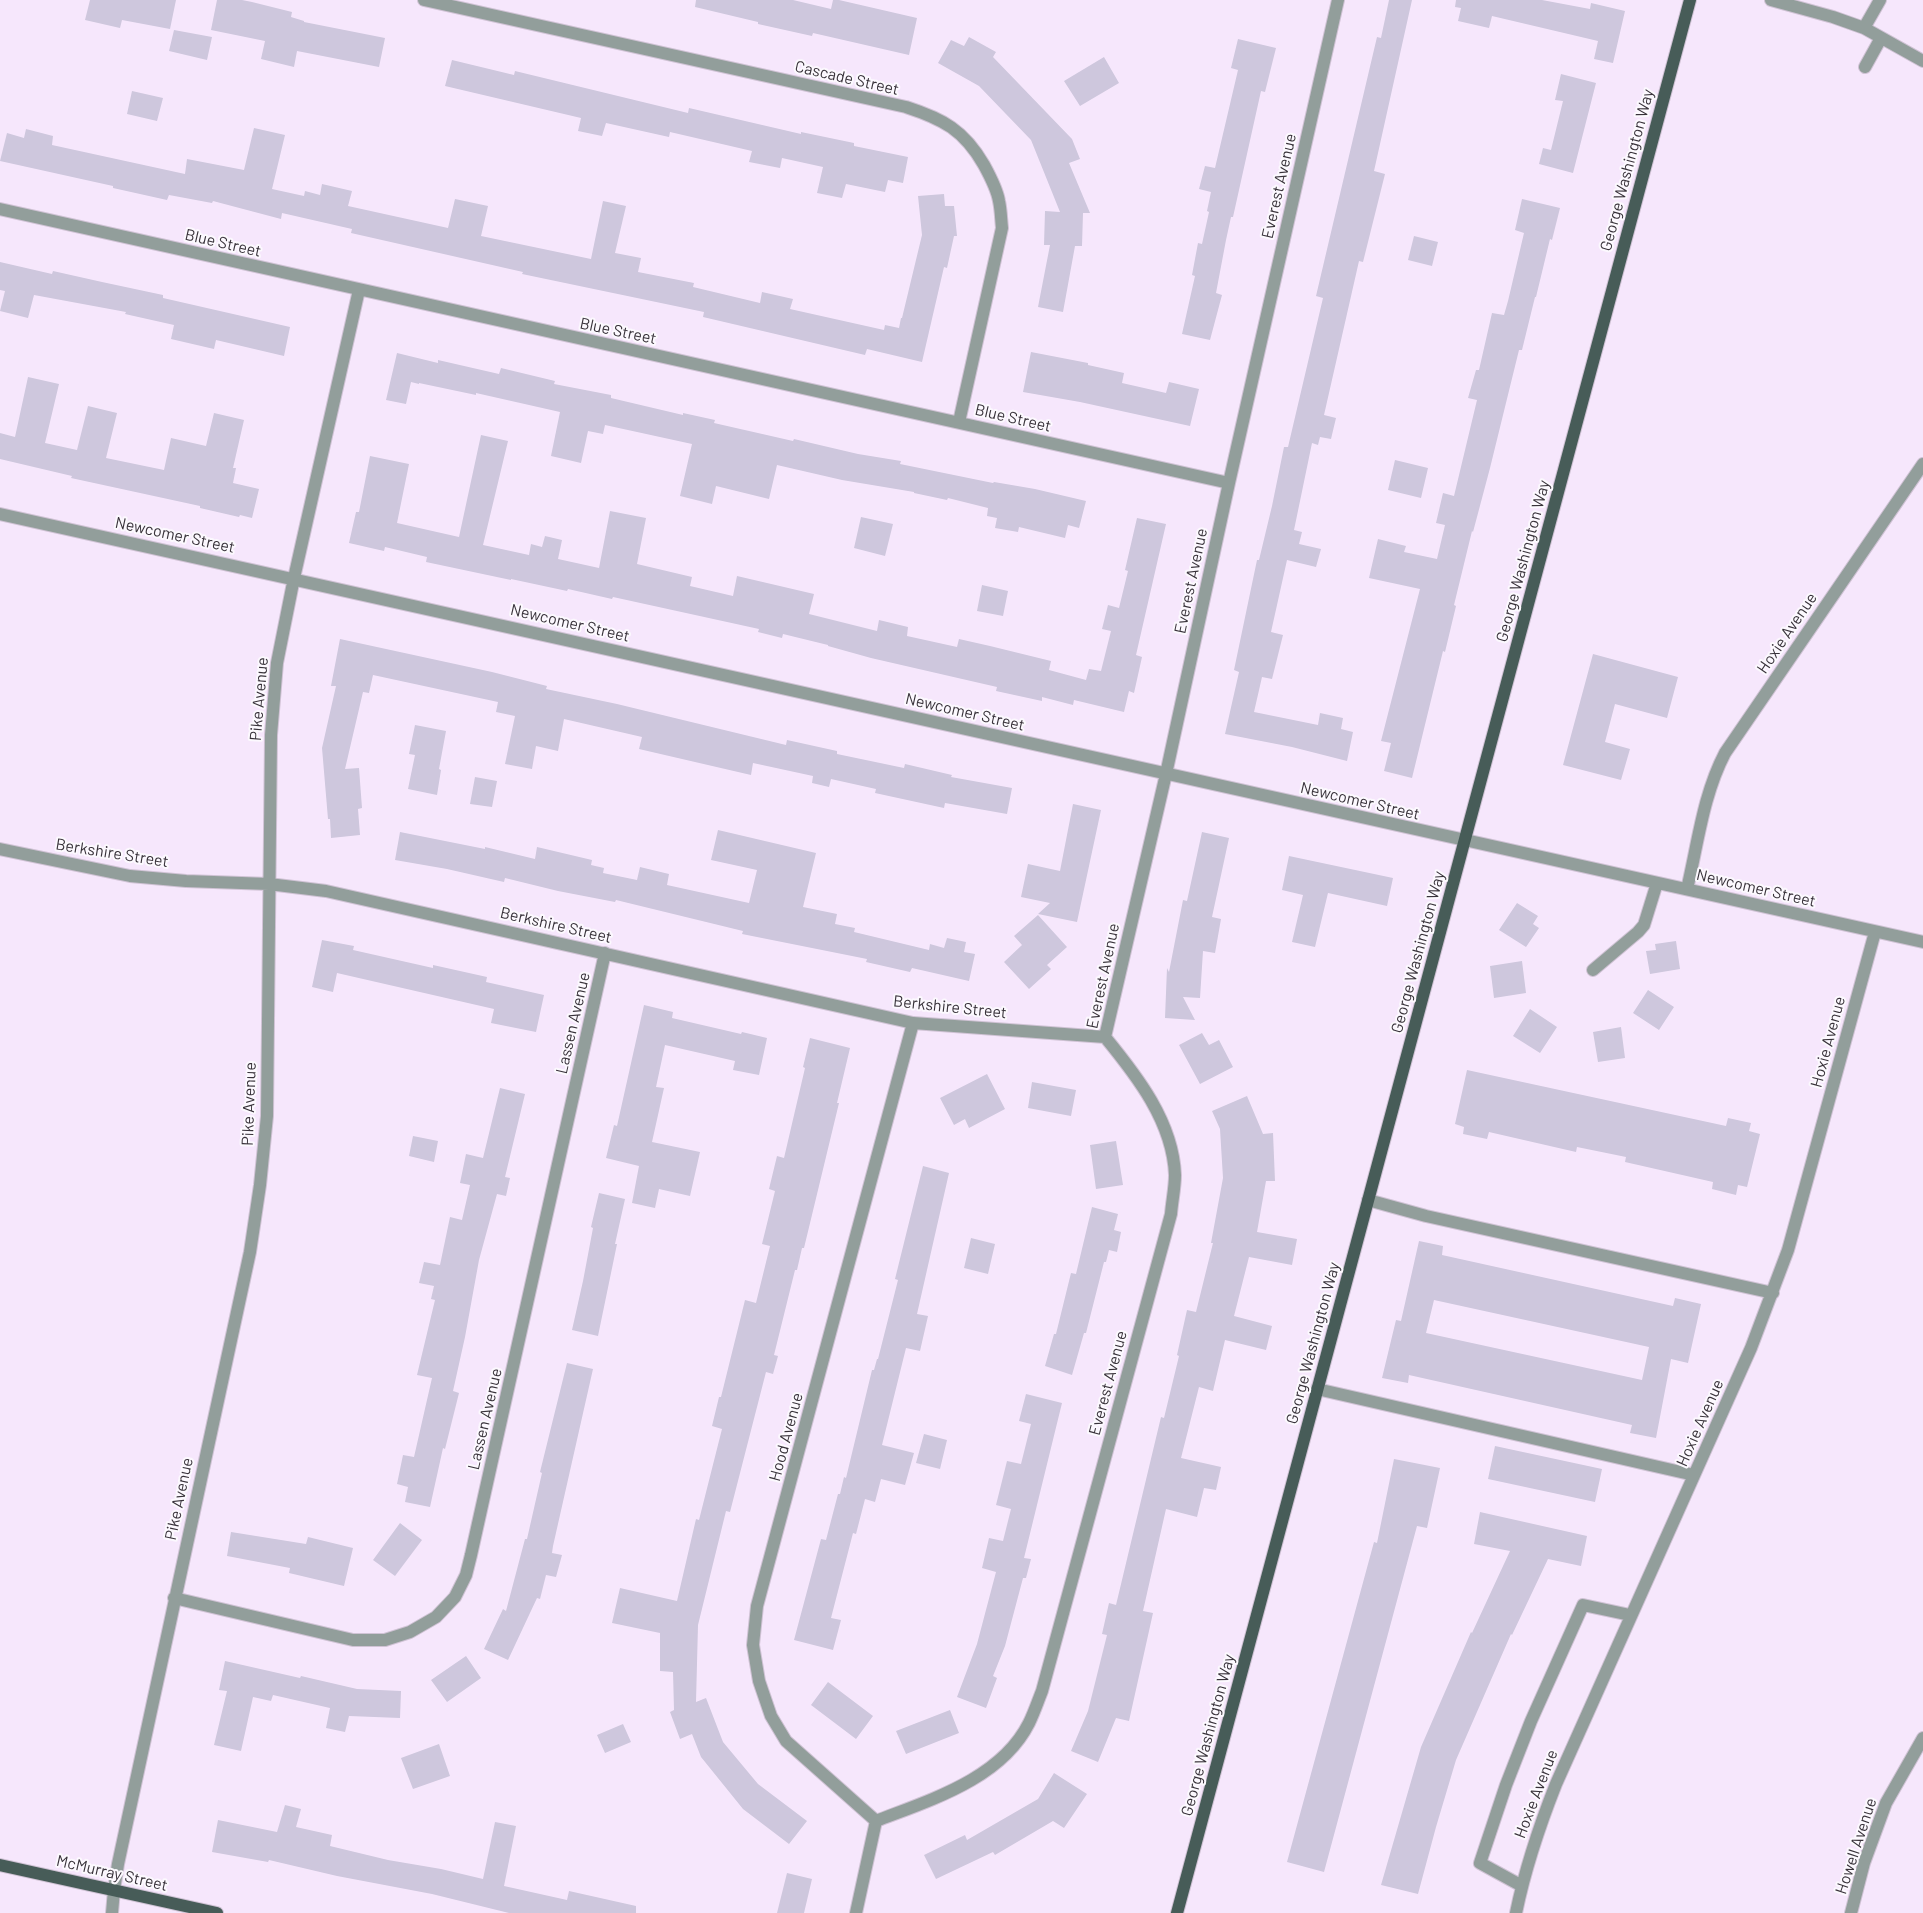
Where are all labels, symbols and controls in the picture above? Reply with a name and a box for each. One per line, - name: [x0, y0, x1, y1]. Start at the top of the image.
- street label: Cascade Street: [793, 57, 901, 99]
- street label: George Washington Way: [1596, 87, 1658, 253]
- street label: Everest Avenue: [1258, 132, 1300, 240]
- street label: Blue Street: [183, 225, 263, 261]
- street label: Blue Street: [578, 314, 658, 348]
- street label: Blue Street: [973, 400, 1053, 436]
- street label: George Washington Way: [1492, 478, 1554, 644]
- street label: Newcomer Street: [113, 513, 237, 557]
- street label: Everest Avenue: [1170, 527, 1212, 635]
- street label: Hoxie Avenue: [1753, 589, 1821, 677]
- street label: Newcomer Street: [509, 600, 631, 646]
- street label: Pike Avenue: [246, 656, 272, 742]
- street label: Newcomer Street: [904, 689, 1026, 735]
- street label: Newcomer Street: [1299, 778, 1421, 824]
- street label: Berkshire Street: [54, 835, 170, 871]
- street label: Newcomer Street: [1695, 865, 1817, 911]
- street label: George Washington Way: [1387, 869, 1449, 1035]
- street label: Berkshire Street: [498, 903, 614, 947]
- street label: Everest Avenue: [1082, 922, 1124, 1030]
- street label: Lassen Avenue: [552, 970, 594, 1076]
- street label: Berkshire Street: [892, 992, 1008, 1022]
- street label: Hoxie Avenue: [1807, 994, 1849, 1090]
- street label: Pike Avenue: [238, 1062, 260, 1146]
- street label: George Washington Way: [1282, 1260, 1344, 1426]
- street label: Everest Avenue: [1085, 1329, 1131, 1437]
- street label: Lassen Avenue: [464, 1366, 506, 1472]
- street label: Hoxie Avenue: [1672, 1376, 1728, 1470]
- street label: Hood Avenue: [765, 1391, 807, 1483]
- street label: Pike Avenue: [161, 1456, 197, 1542]
- street label: George Washington Way: [1177, 1652, 1239, 1818]
- street label: Hoxie Avenue: [1510, 1747, 1562, 1841]
- street label: Howell Avenue: [1831, 1795, 1881, 1897]
- street label: McMurray Street: [54, 1851, 170, 1895]

